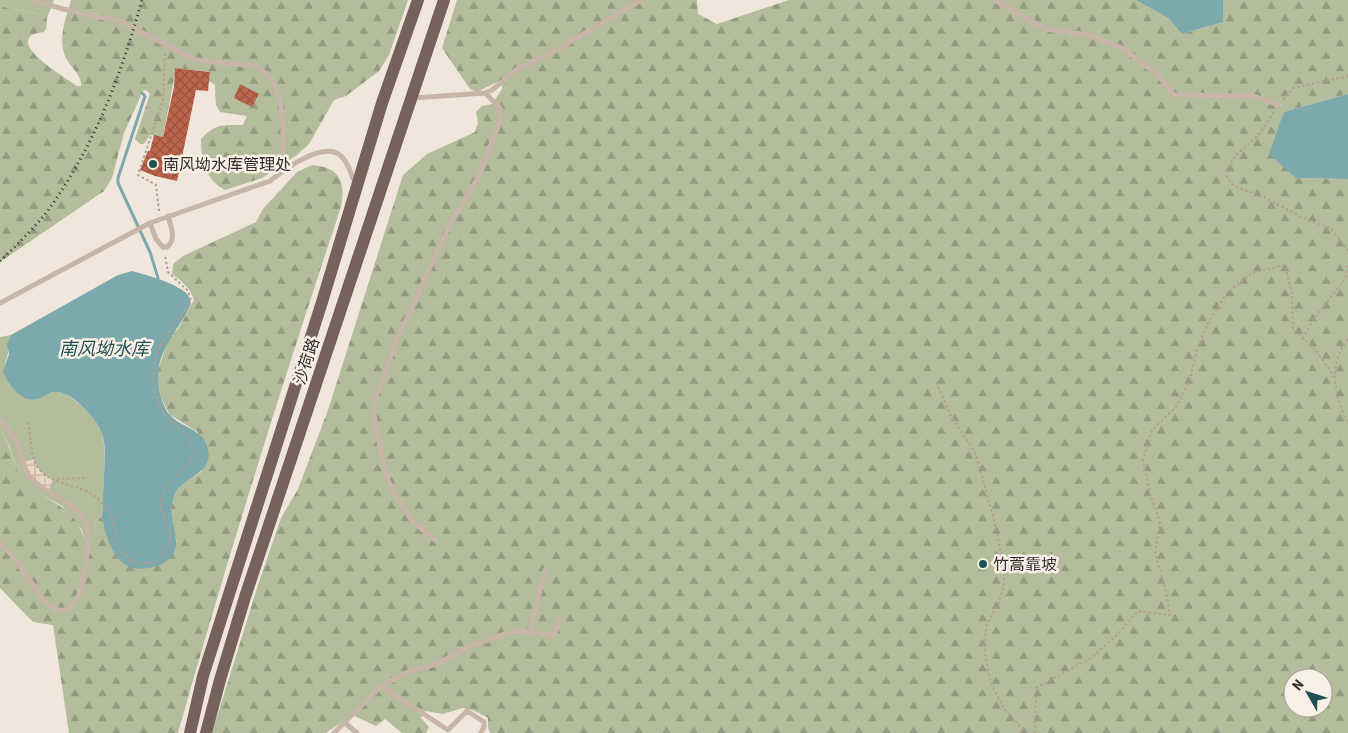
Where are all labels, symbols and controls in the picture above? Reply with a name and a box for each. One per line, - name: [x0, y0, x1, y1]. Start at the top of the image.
- place label: 南风坳水库管理处: [163, 155, 291, 174]
- marker: 南风坳水库管理处: [147, 158, 159, 170]
- street label: 沙荷路: [290, 335, 323, 387]
- water label: 南风坳水库: [59, 338, 152, 359]
- place label: 竹蒿靠坡: [993, 555, 1057, 574]
- marker: 竹蒿靠坡: [977, 558, 989, 570]
- north arrow: [1283, 668, 1333, 718]
- text: N: [1289, 676, 1307, 693]

